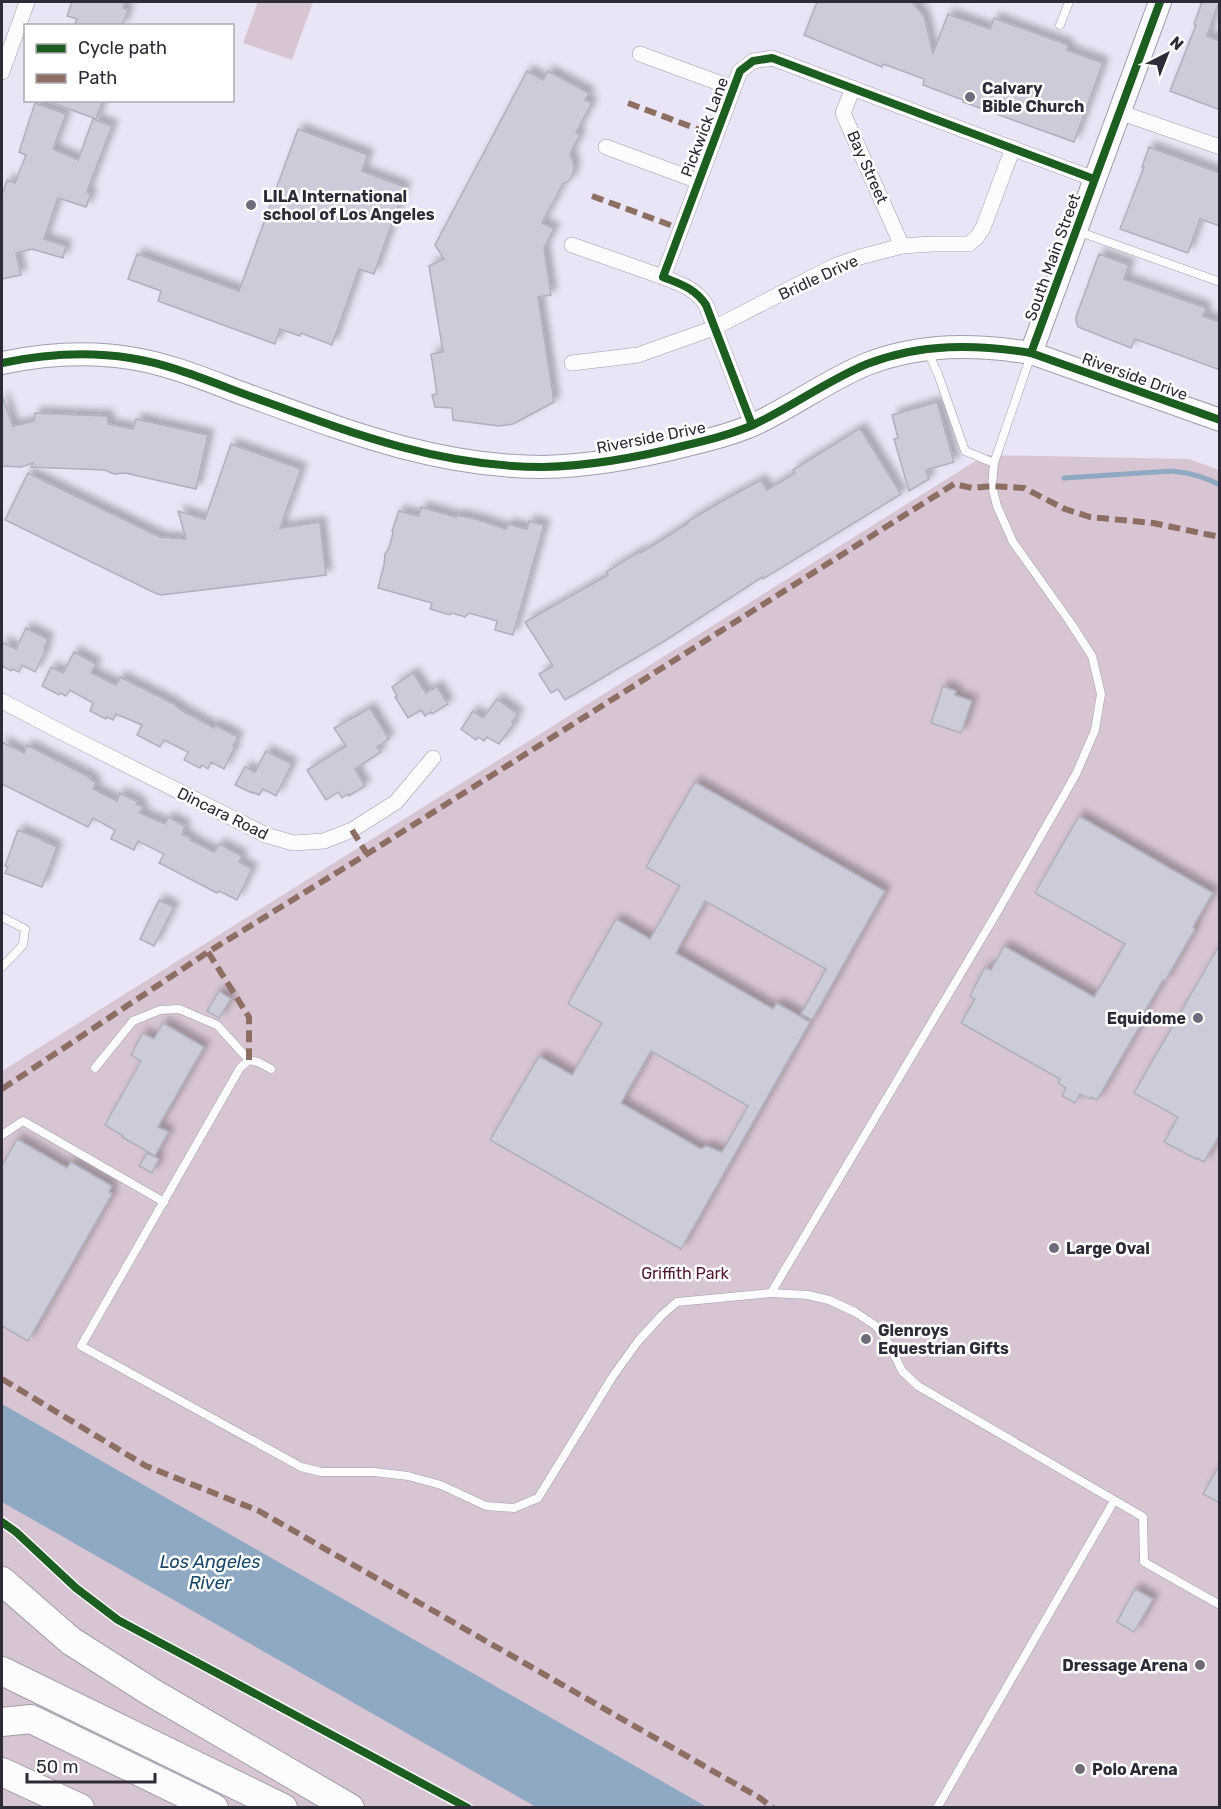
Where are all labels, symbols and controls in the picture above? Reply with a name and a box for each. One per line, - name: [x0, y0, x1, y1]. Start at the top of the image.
- legend: [24, 24, 234, 102]
- north arrow: [1137, 24, 1197, 84]
- text: N: [1166, 32, 1187, 54]
- text: Cycle path: [78, 37, 167, 59]
- text: Path: [78, 67, 117, 89]
- street label: Pickwick Lane: [677, 75, 732, 180]
- place label: Calvary Bible Church: [982, 79, 1084, 116]
- marker: Calvary Bible Church: [963, 90, 977, 104]
- street label: Bay Street: [843, 128, 892, 207]
- place label: LILA International school of Los Angeles: [263, 187, 435, 224]
- street label: South Main Street: [1021, 191, 1084, 323]
- marker: LILA International school of Los Angeles: [244, 198, 258, 212]
- street label: Bridle Drive: [775, 251, 861, 304]
- street label: Riverside Drive: [1079, 349, 1190, 404]
- street label: Riverside Drive: [595, 418, 707, 457]
- street label: Dincara Road: [174, 783, 271, 844]
- place label: Equidome: [1107, 1009, 1186, 1028]
- marker: Equidome: [1191, 1011, 1205, 1025]
- place label: Large Oval: [1066, 1239, 1150, 1258]
- marker: Large Oval: [1047, 1241, 1061, 1255]
- park label: Griffith Park: [641, 1264, 730, 1283]
- place label: Glenroys Equestrian Gifts: [878, 1321, 1009, 1358]
- marker: Glenroys Equestrian Gifts: [859, 1332, 873, 1346]
- water label: Los Angeles River: [160, 1551, 260, 1594]
- place label: Dressage Arena: [1062, 1656, 1188, 1675]
- marker: Dressage Arena: [1193, 1658, 1207, 1672]
- scale bar: [27, 1746, 154, 1784]
- text: 50 m: [36, 1756, 79, 1778]
- place label: Polo Arena: [1092, 1760, 1178, 1779]
- marker: Polo Arena: [1073, 1762, 1087, 1776]

